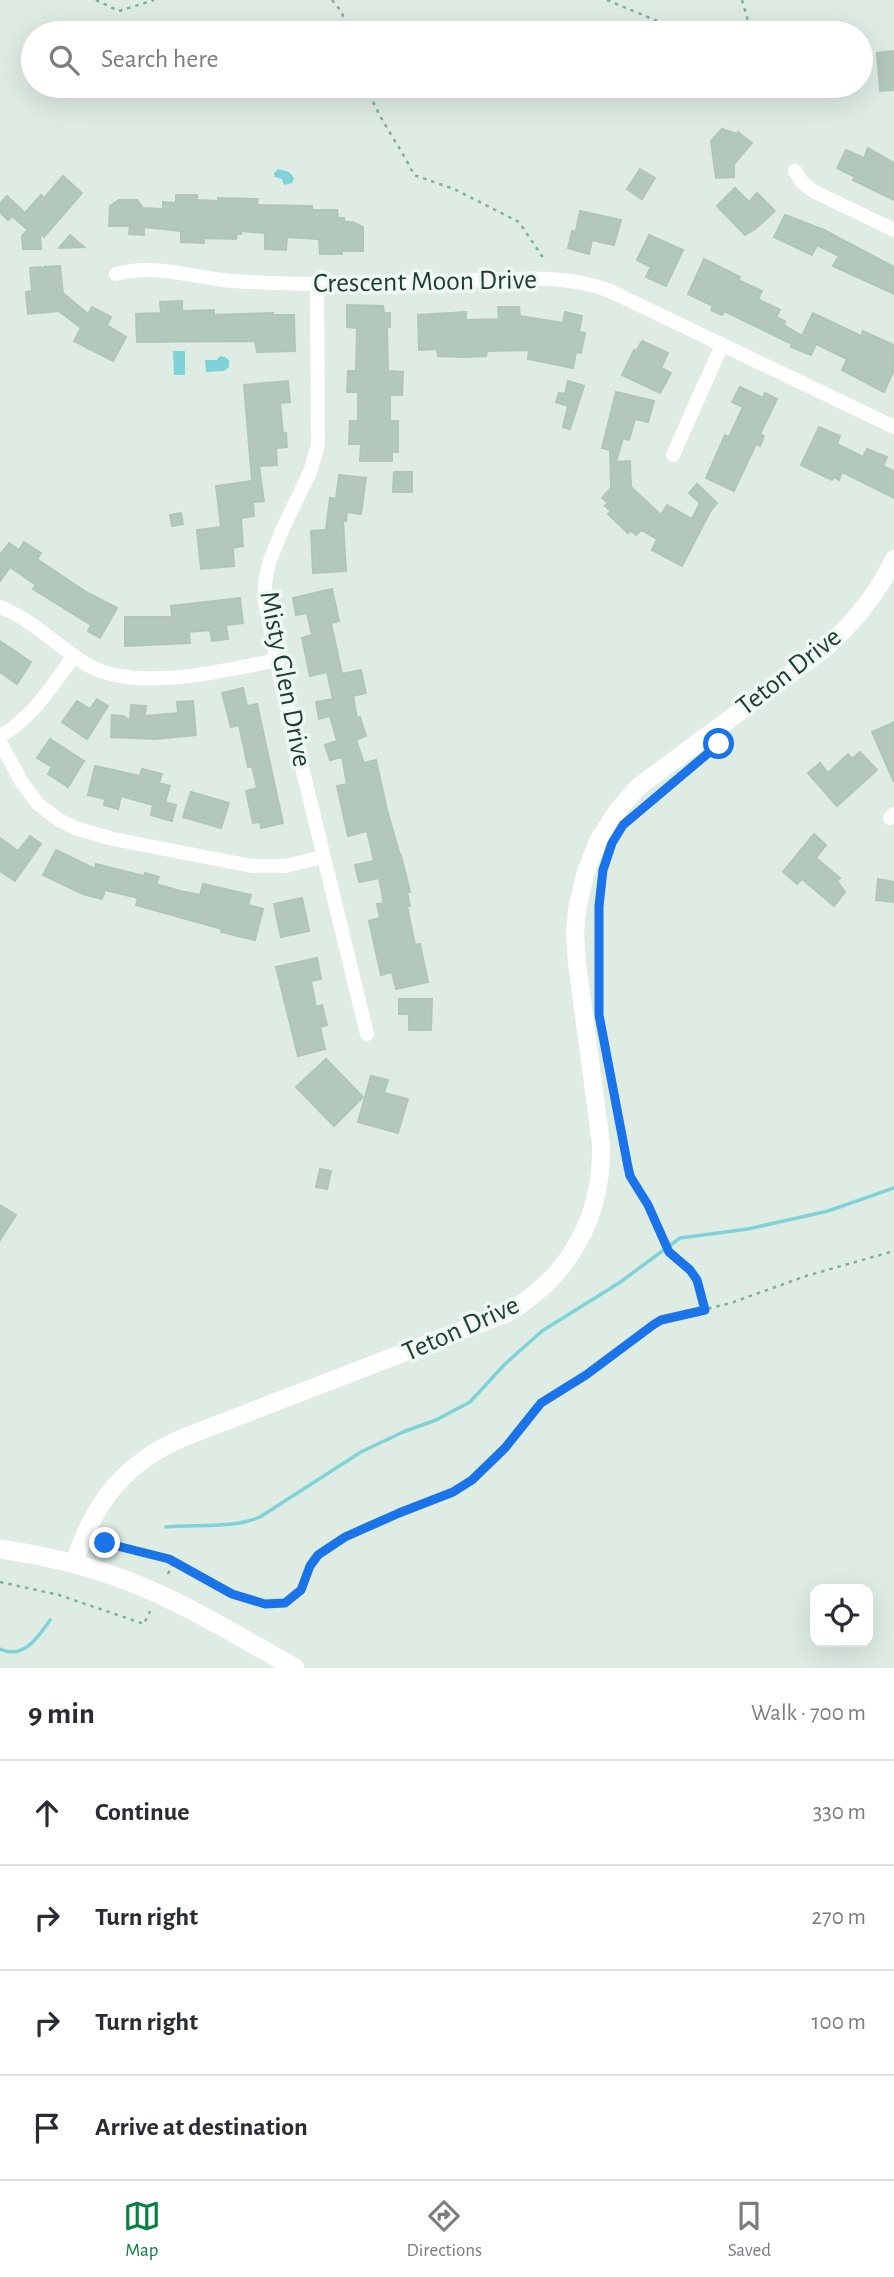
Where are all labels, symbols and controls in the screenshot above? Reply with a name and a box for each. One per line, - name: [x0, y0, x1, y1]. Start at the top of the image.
- search box: [21, 21, 873, 98]
- icon: search: [45, 41, 83, 79]
- text: Search here: [101, 46, 219, 72]
- street label: Crescent Moon Drive: [313, 266, 537, 298]
- street label: Misty Glen Drive: [254, 589, 316, 769]
- street label: Teton Drive: [731, 623, 847, 721]
- route start: [703, 728, 734, 759]
- street label: Teton Drive: [399, 1291, 523, 1367]
- route end: [89, 1527, 120, 1558]
- map controls: [810, 1584, 873, 1647]
- button: locate: [810, 1584, 873, 1647]
- text: 9 min: [28, 1699, 95, 1729]
- text: Walk · 700 m: [751, 1702, 866, 1725]
- icon: ahead: [28, 1794, 66, 1832]
- text: Continue: [95, 1799, 190, 1825]
- text: 330 m: [813, 1801, 866, 1824]
- icon: right: [28, 1899, 66, 1937]
- text: Turn right: [95, 1904, 198, 1930]
- text: 270 m: [812, 1906, 866, 1929]
- icon: right: [28, 2004, 66, 2042]
- text: Turn right: [95, 2009, 198, 2035]
- text: 100 m: [812, 2011, 866, 2034]
- icon: arrive: [28, 2109, 66, 2147]
- text: Arrive at destination: [95, 2114, 308, 2140]
- tab: Map: [123, 2197, 161, 2262]
- tab: Directions: [406, 2197, 482, 2262]
- tab: Saved: [728, 2197, 771, 2262]

